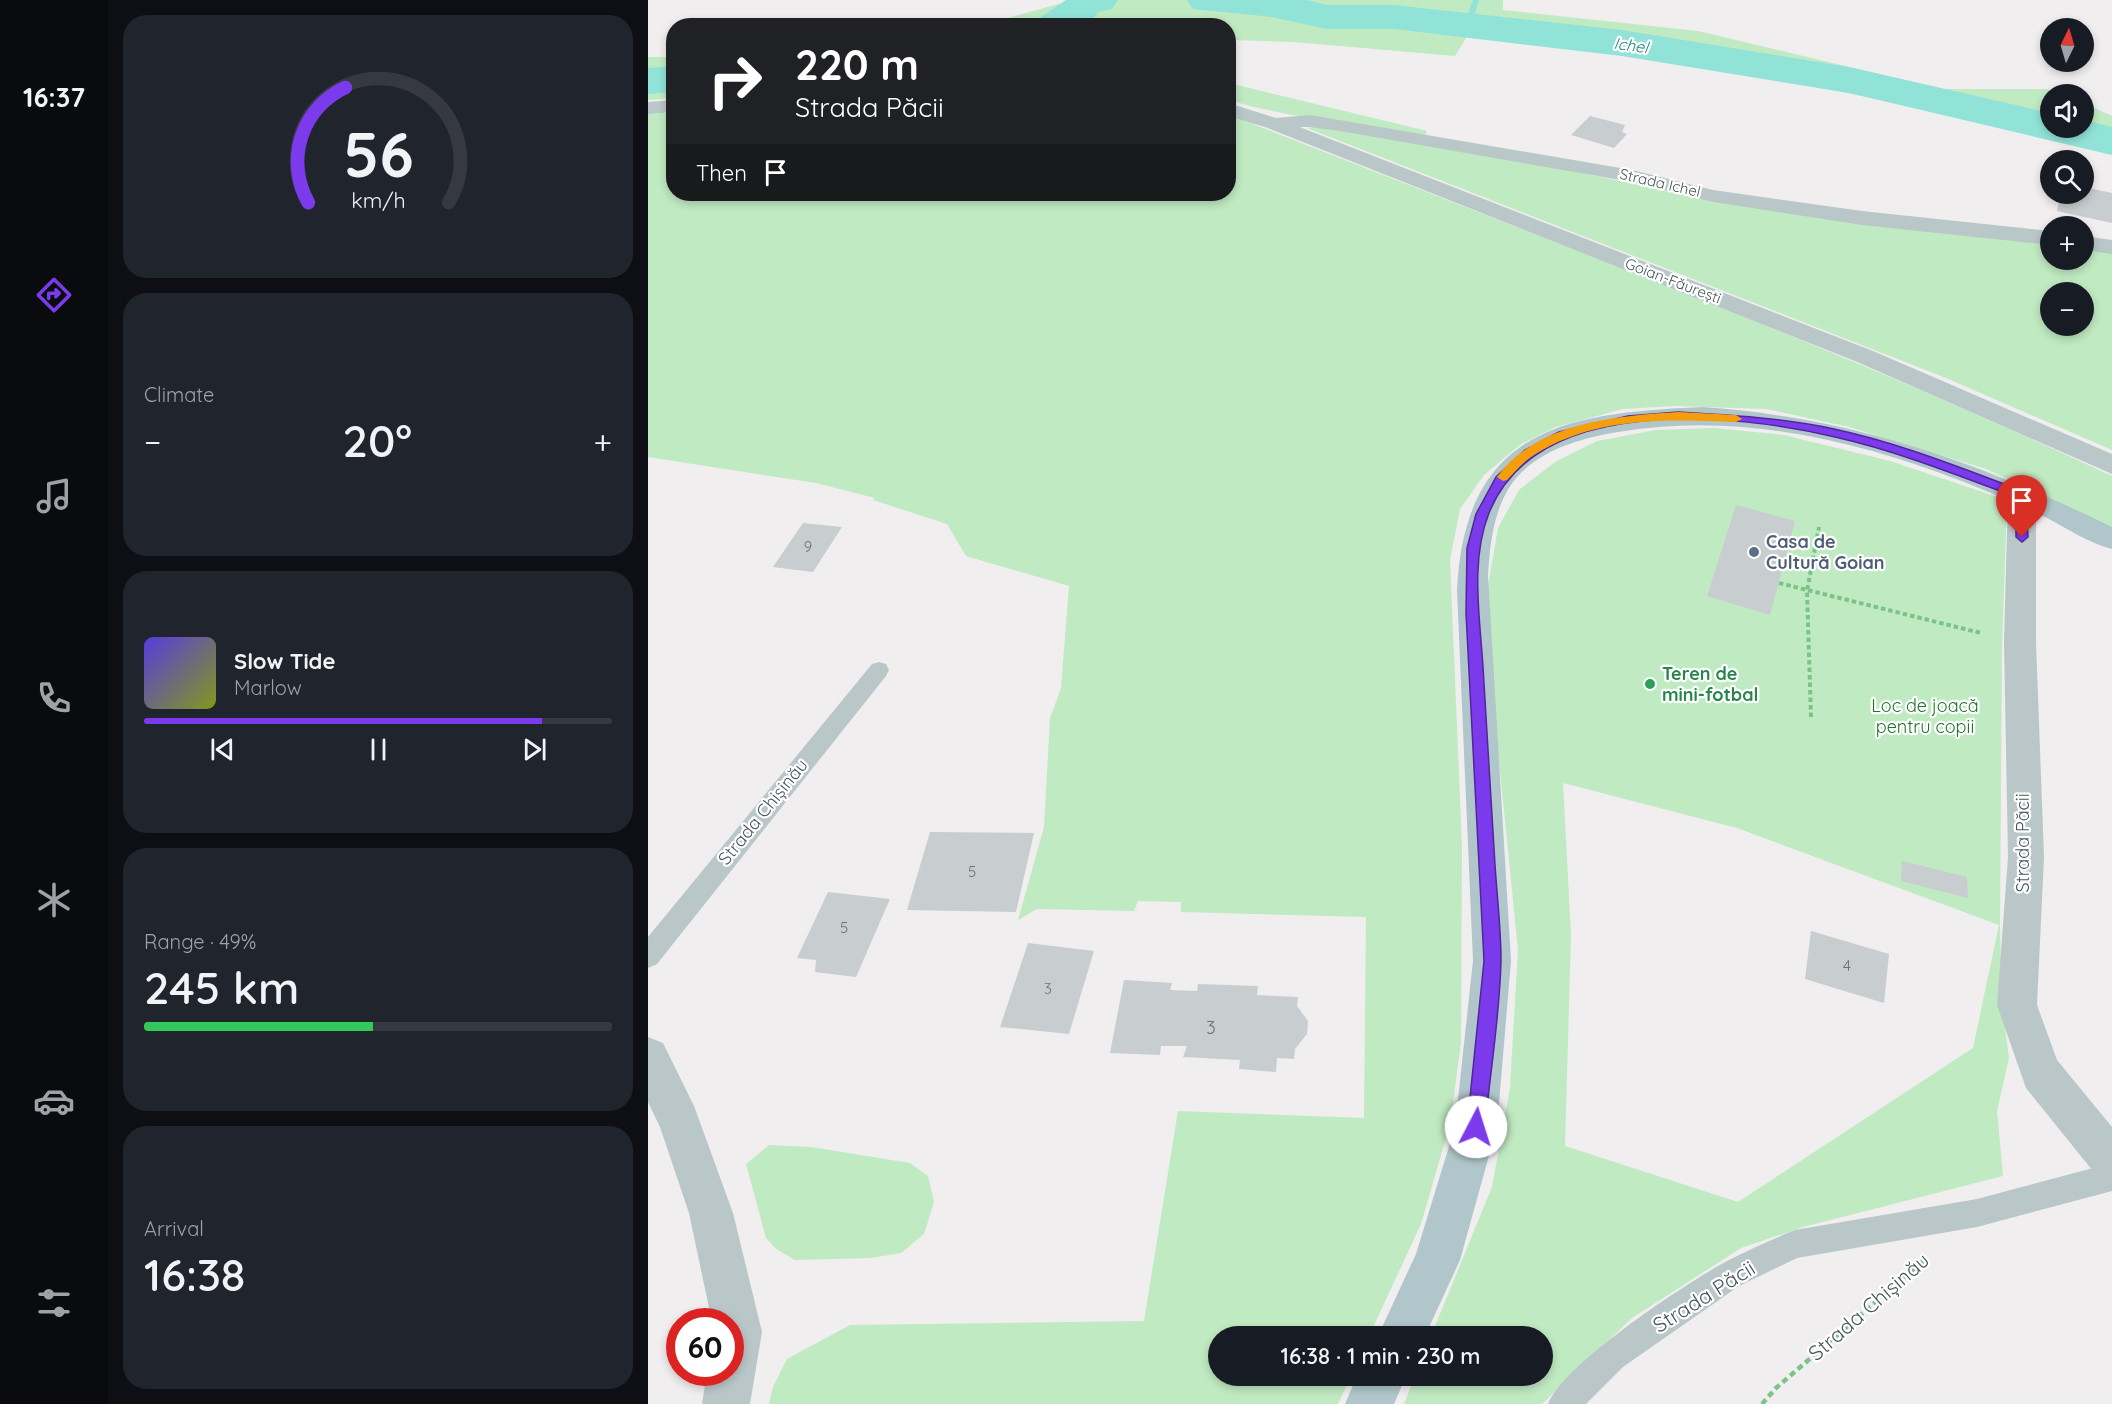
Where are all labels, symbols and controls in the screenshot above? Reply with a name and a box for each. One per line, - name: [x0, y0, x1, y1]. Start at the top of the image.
- north arrow: [2040, 18, 2094, 72]
- map controls: [2040, 18, 2094, 336]
- water label: Ichel: [1613, 33, 1652, 58]
- text: 220 m: [795, 38, 919, 91]
- icon: right: [696, 42, 774, 120]
- text: 16:37: [23, 80, 85, 114]
- button: sound: [2040, 84, 2094, 138]
- text: Strada Păcii: [795, 90, 944, 124]
- text: 56: [343, 116, 413, 194]
- button: search: [2040, 150, 2094, 204]
- icon: arrive: [759, 156, 792, 189]
- text: Then: [696, 159, 747, 187]
- street label: Strada Ichel: [1618, 164, 1702, 201]
- text: km/h: [351, 188, 405, 214]
- button: +: [2040, 216, 2094, 270]
- street label: Goian-Făurești: [1623, 254, 1724, 308]
- icon: directions: [33, 274, 75, 316]
- button: −: [2040, 282, 2094, 336]
- text: Climate: [144, 382, 214, 407]
- text: 20°: [343, 412, 412, 468]
- text: −: [144, 421, 161, 462]
- text: +: [593, 421, 612, 462]
- icon: music: [33, 475, 75, 517]
- pin: [1996, 475, 2047, 537]
- icon: arrive: [2005, 484, 2038, 517]
- place label: Casa de Cultură Goian: [1766, 530, 1885, 574]
- house number: 9: [804, 537, 812, 556]
- marker: Casa de Cultură Goian: [1747, 545, 1761, 559]
- text: Slow Tide: [234, 647, 335, 675]
- place label: Teren de mini-fotbal: [1662, 662, 1758, 706]
- text: Marlow: [234, 675, 302, 700]
- icon: phone: [33, 677, 75, 719]
- marker: Teren de mini-fotbal: [1643, 677, 1657, 691]
- park label: Loc de joacă pentru copii: [1871, 694, 1979, 738]
- icon: previous: [206, 733, 239, 766]
- icon: pause: [362, 733, 395, 766]
- icon: next: [518, 733, 551, 766]
- street label: Strada Chișinău: [713, 754, 812, 869]
- street label: Strada Păcii: [2011, 793, 2034, 893]
- house number: 5: [968, 862, 976, 881]
- icon: climate: [33, 879, 75, 921]
- house number: 5: [840, 918, 848, 937]
- text: Range · 49%: [144, 929, 256, 954]
- house number: 4: [1843, 956, 1851, 975]
- text: 245 km: [144, 959, 299, 1015]
- house number: 3: [1044, 979, 1052, 998]
- house number: 3: [1206, 1016, 1216, 1039]
- icon: car: [33, 1080, 75, 1122]
- position arrow: [1444, 1095, 1508, 1159]
- text: Arrival: [144, 1216, 204, 1241]
- text: 16:38: [144, 1246, 245, 1302]
- street label: Strada Chișinău: [1803, 1247, 1934, 1366]
- street label: Strada Păcii: [1648, 1254, 1759, 1338]
- icon: filters: [33, 1282, 75, 1324]
- speed limit sign: 60: [666, 1308, 744, 1386]
- text: 16:38 · 1 min · 230 m: [1280, 1342, 1481, 1370]

